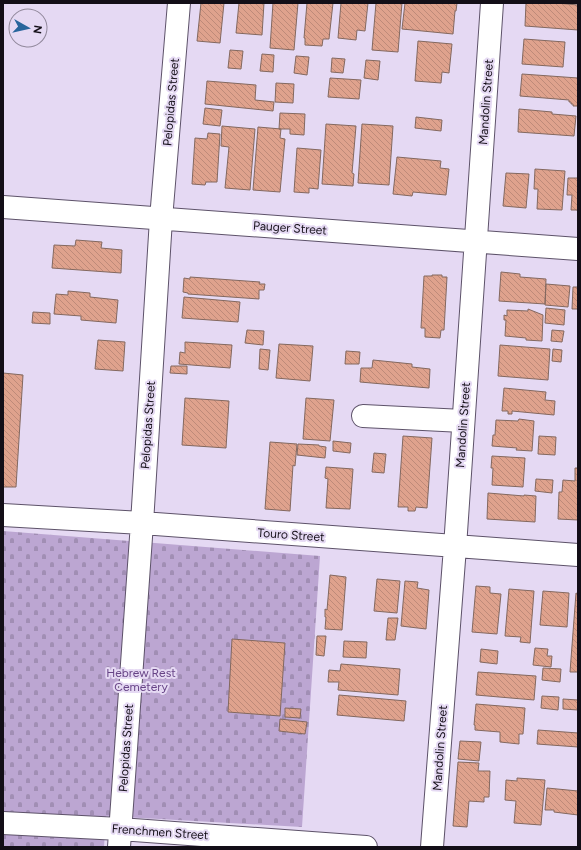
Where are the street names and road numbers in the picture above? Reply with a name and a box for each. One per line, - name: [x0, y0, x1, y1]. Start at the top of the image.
- street label: Pelopidas Street: [160, 57, 182, 147]
- street label: Mandolin Street: [476, 58, 496, 145]
- street label: Pauger Street: [253, 218, 328, 238]
- street label: Pelopidas Street: [138, 380, 158, 469]
- street label: Mandolin Street: [453, 381, 473, 468]
- street label: Touro Street: [257, 526, 325, 544]
- street label: Pelopidas Street: [116, 703, 136, 792]
- street label: Mandolin Street: [430, 704, 450, 791]
- street label: Frenchmen Street: [111, 822, 209, 842]

